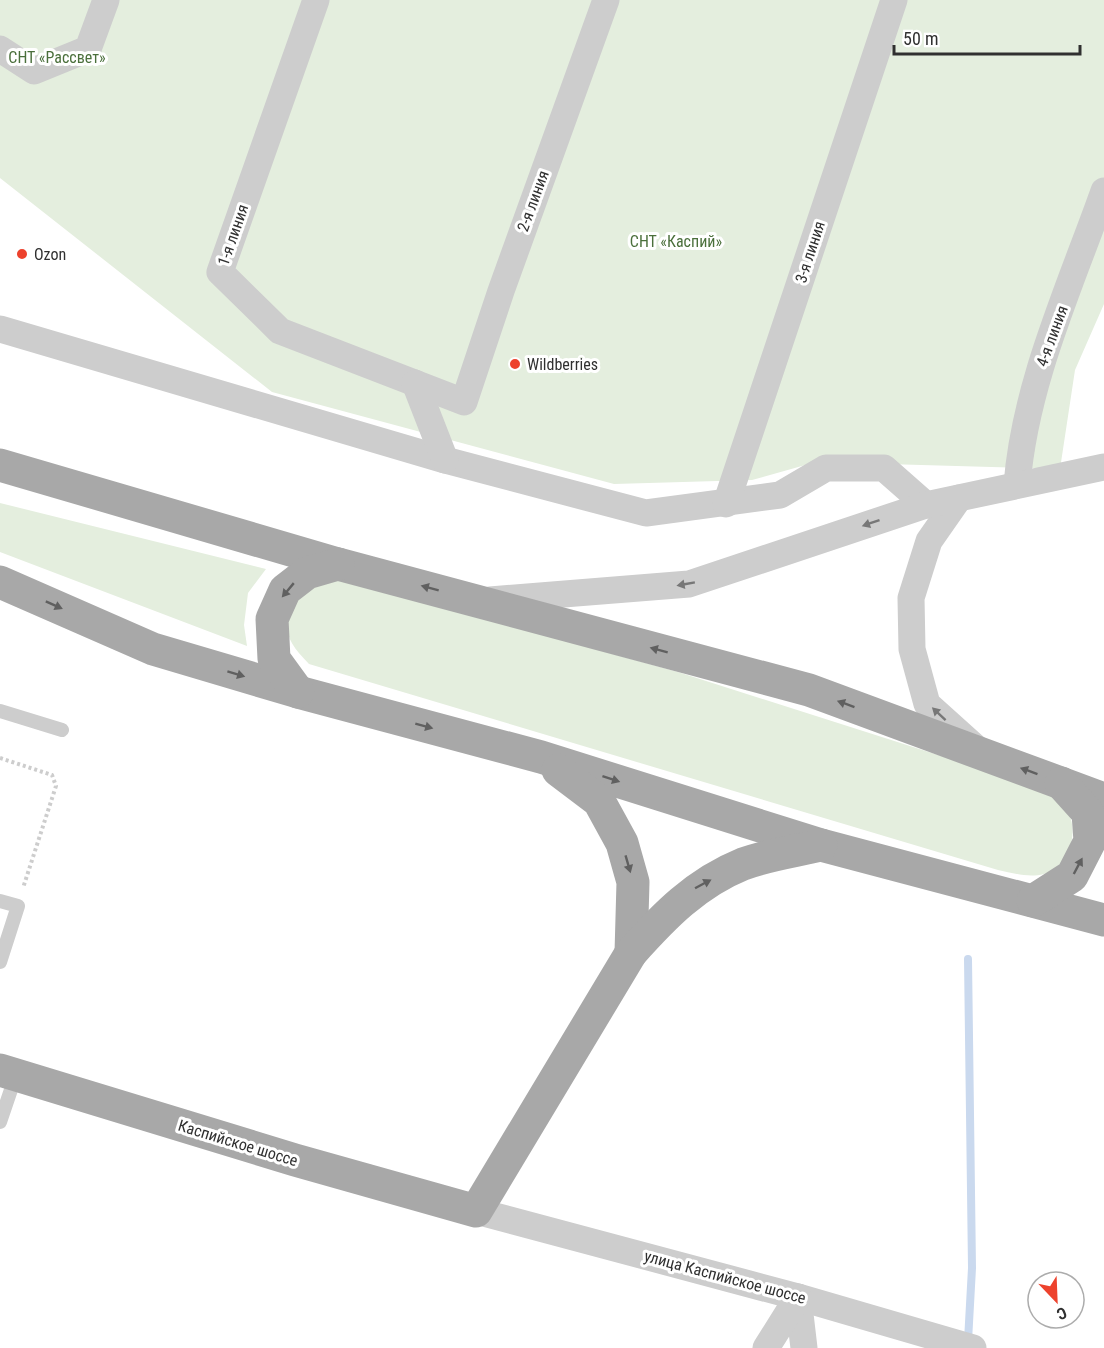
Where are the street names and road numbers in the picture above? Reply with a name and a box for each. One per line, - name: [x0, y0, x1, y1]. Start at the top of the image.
- street label: 2-я линия: [513, 168, 553, 234]
- street label: 1-я линия: [214, 202, 252, 268]
- street label: 3-я линия: [791, 219, 829, 285]
- street label: 4-я линия: [1032, 303, 1072, 369]
- street label: Каспийское шоссе: [176, 1116, 300, 1170]
- street label: улица Каспийское шоссе: [642, 1246, 808, 1308]

